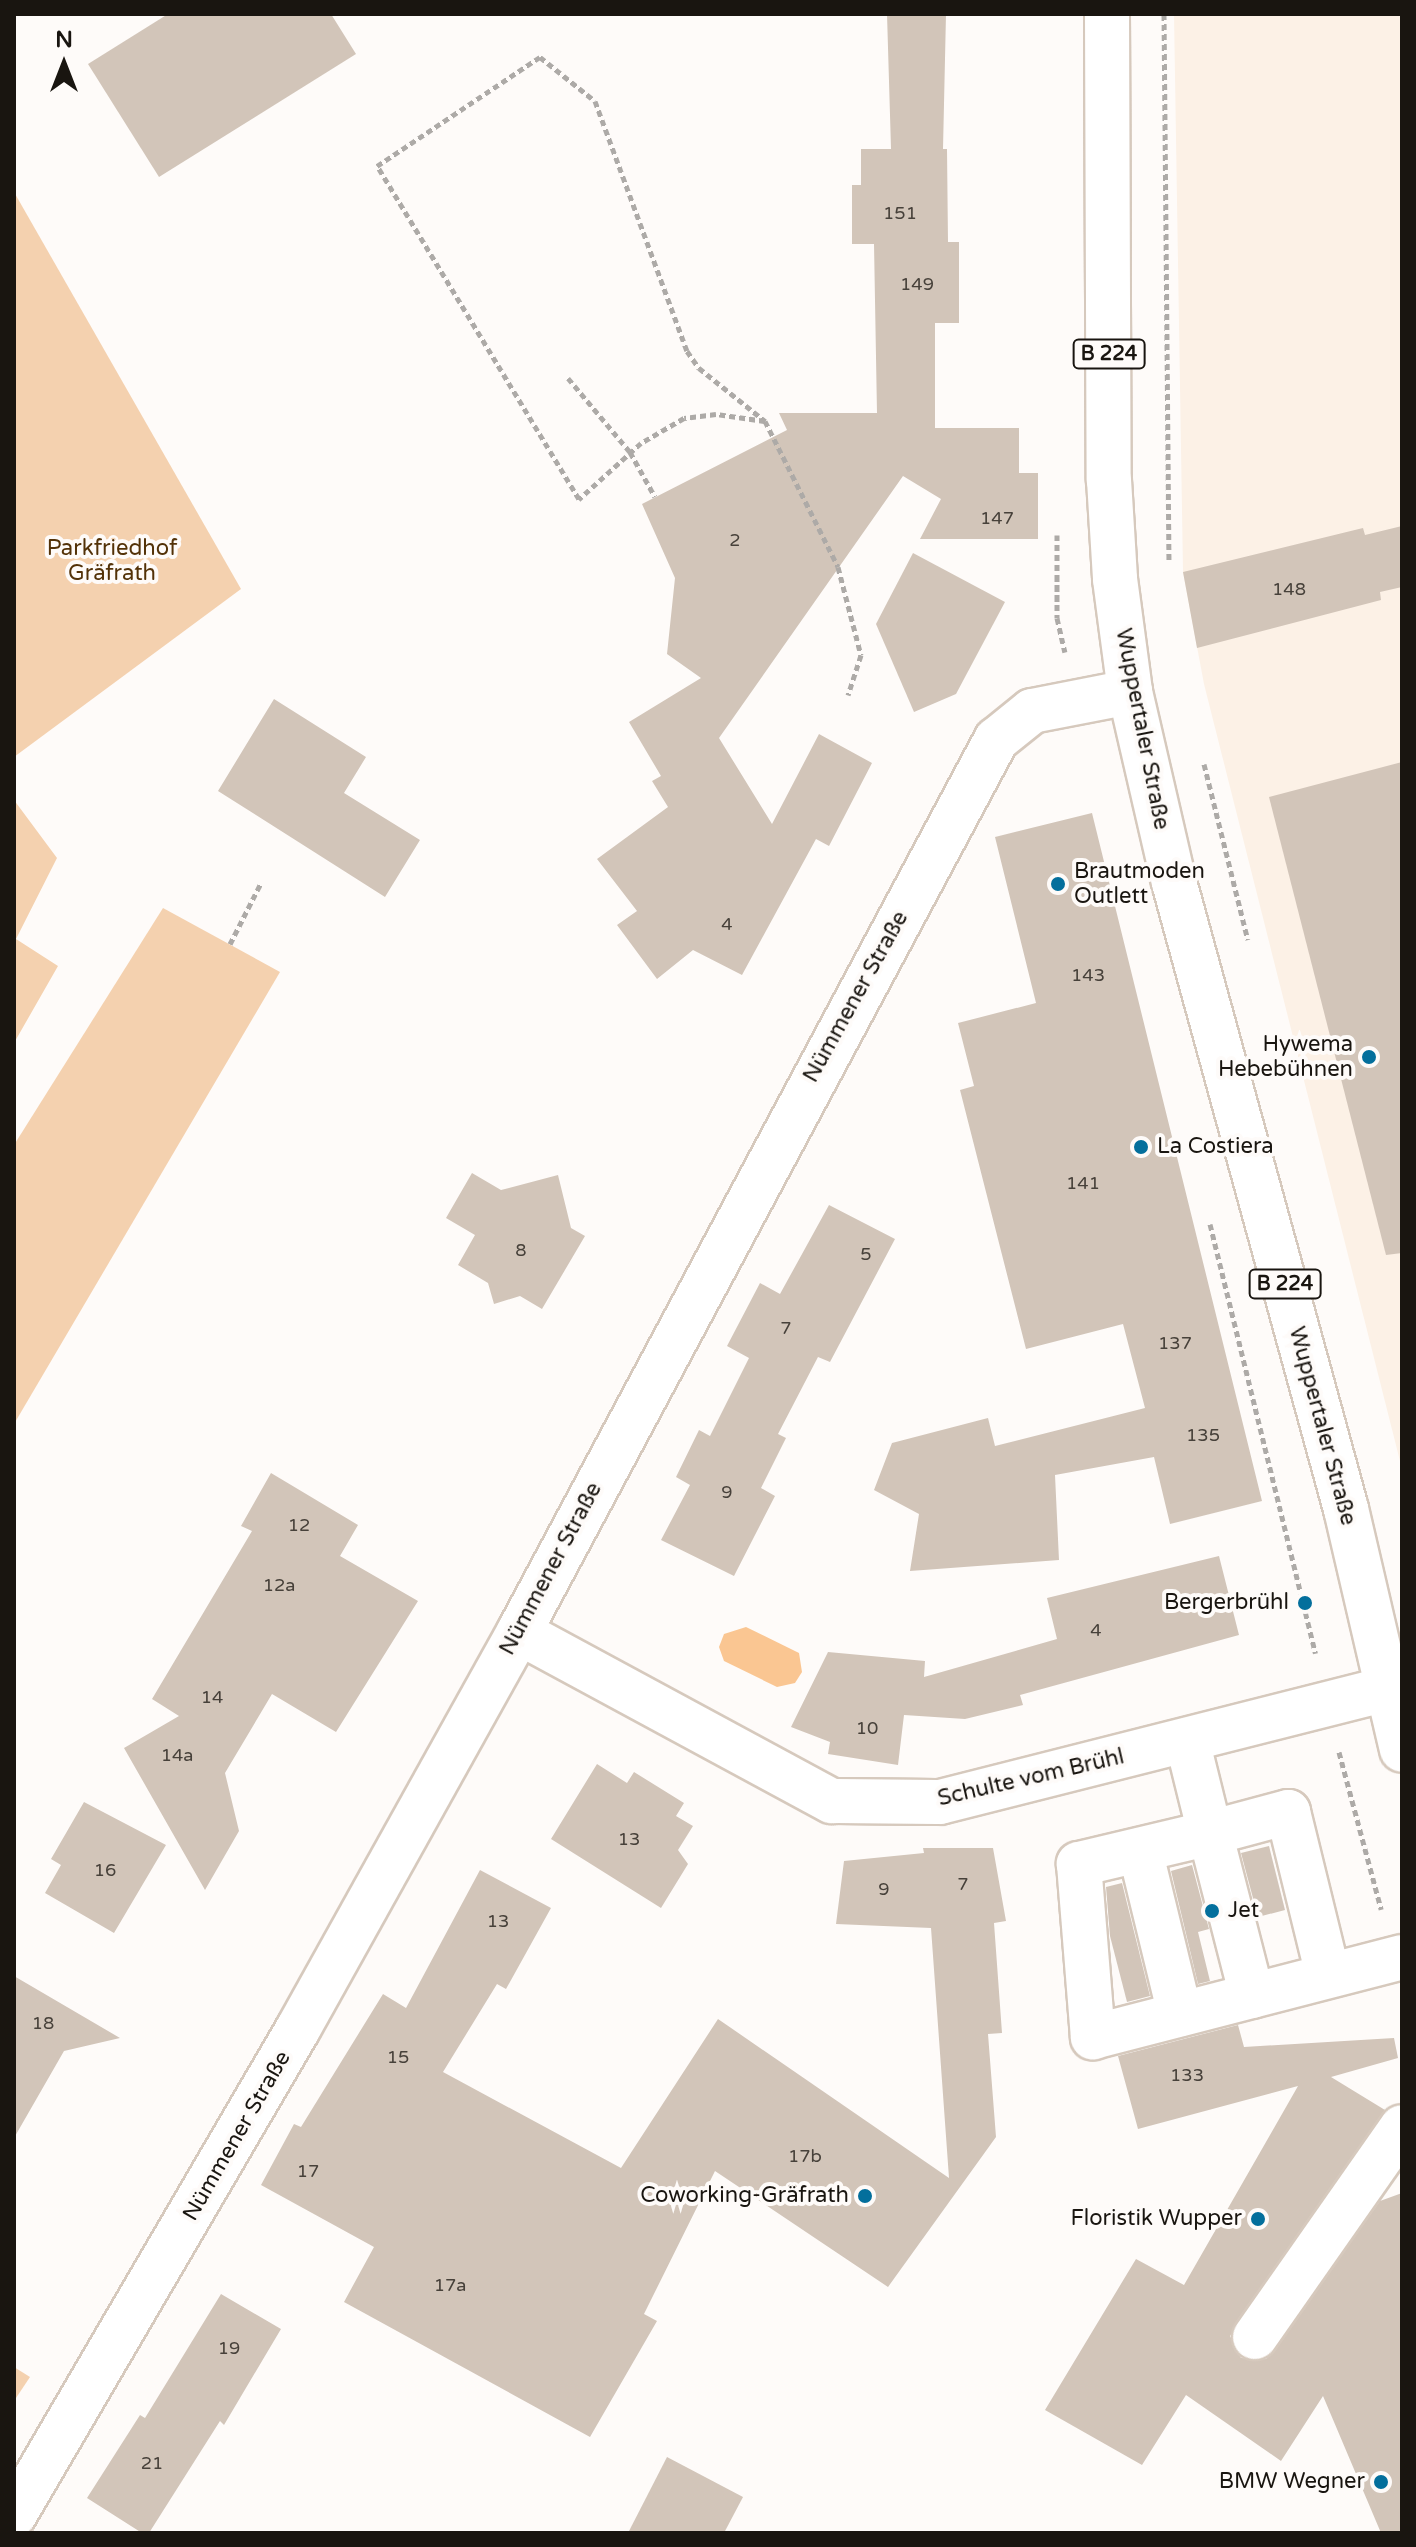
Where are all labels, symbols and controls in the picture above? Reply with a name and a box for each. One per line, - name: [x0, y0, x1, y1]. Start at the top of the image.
- north arrow: [24, 24, 104, 104]
- text: N: [55, 27, 73, 53]
- house number: 151: [883, 202, 917, 224]
- house number: 149: [900, 273, 934, 295]
- road number: B 224: [1071, 338, 1147, 370]
- house number: 147: [980, 507, 1014, 529]
- house number: 2: [729, 529, 741, 551]
- park label: Parkfriedhof Gräfrath: [47, 535, 177, 586]
- house number: 148: [1272, 578, 1306, 600]
- street label: Wuppertaler Straße: [1110, 626, 1174, 832]
- place label: Brautmoden Outlett: [1074, 858, 1205, 910]
- marker: Brautmoden Outlett: [1049, 875, 1067, 893]
- street label: Nümmener Straße: [798, 907, 914, 1087]
- house number: 4: [721, 913, 733, 935]
- house number: 143: [1071, 964, 1105, 986]
- place label: Hywema Hebebühnen: [1218, 1031, 1353, 1082]
- marker: Hywema Hebebühnen: [1360, 1048, 1378, 1066]
- place label: La Costiera: [1157, 1134, 1274, 1160]
- marker: La Costiera: [1132, 1138, 1150, 1156]
- house number: 141: [1066, 1172, 1100, 1194]
- house number: 8: [515, 1239, 527, 1261]
- house number: 5: [860, 1243, 872, 1265]
- road number: B 224: [1247, 1268, 1323, 1300]
- house number: 7: [780, 1317, 792, 1339]
- street label: Wuppertaler Straße: [1283, 1324, 1361, 1528]
- house number: 137: [1158, 1332, 1192, 1354]
- house number: 135: [1186, 1424, 1220, 1446]
- street label: Nümmener Straße: [494, 1478, 608, 1660]
- house number: 9: [721, 1481, 733, 1503]
- house number: 12: [288, 1514, 310, 1536]
- house number: 12a: [263, 1574, 295, 1596]
- place label: Bergerbrühl: [1164, 1590, 1289, 1616]
- marker: Bergerbrühl: [1296, 1594, 1314, 1612]
- house number: 4: [1090, 1619, 1102, 1641]
- house number: 14: [201, 1686, 223, 1708]
- house number: 10: [856, 1717, 878, 1739]
- house number: 14a: [161, 1744, 193, 1766]
- street label: Schulte vom Brühl: [935, 1744, 1127, 1812]
- house number: 13: [618, 1828, 640, 1850]
- house number: 16: [94, 1859, 116, 1881]
- house number: 7: [957, 1873, 969, 1895]
- house number: 9: [878, 1878, 890, 1900]
- place label: Jet: [1228, 1898, 1259, 1924]
- marker: Jet: [1203, 1902, 1221, 1920]
- house number: 13: [487, 1910, 509, 1932]
- house number: 18: [32, 2012, 54, 2034]
- street label: Nümmener Straße: [178, 2046, 296, 2226]
- house number: 15: [387, 2046, 409, 2068]
- house number: 133: [1170, 2064, 1204, 2086]
- house number: 17b: [788, 2145, 822, 2167]
- house number: 17: [297, 2160, 319, 2182]
- place label: Coworking-Gräfrath: [640, 2183, 849, 2209]
- marker: Coworking-Gräfrath: [856, 2187, 874, 2205]
- place label: Floristik Wupper: [1071, 2206, 1242, 2232]
- marker: Floristik Wupper: [1249, 2210, 1267, 2228]
- house number: 17a: [434, 2274, 466, 2296]
- house number: 19: [218, 2337, 240, 2359]
- house number: 21: [141, 2452, 163, 2474]
- place label: BMW Wegner: [1219, 2469, 1365, 2495]
- marker: BMW Wegner: [1372, 2473, 1390, 2491]

